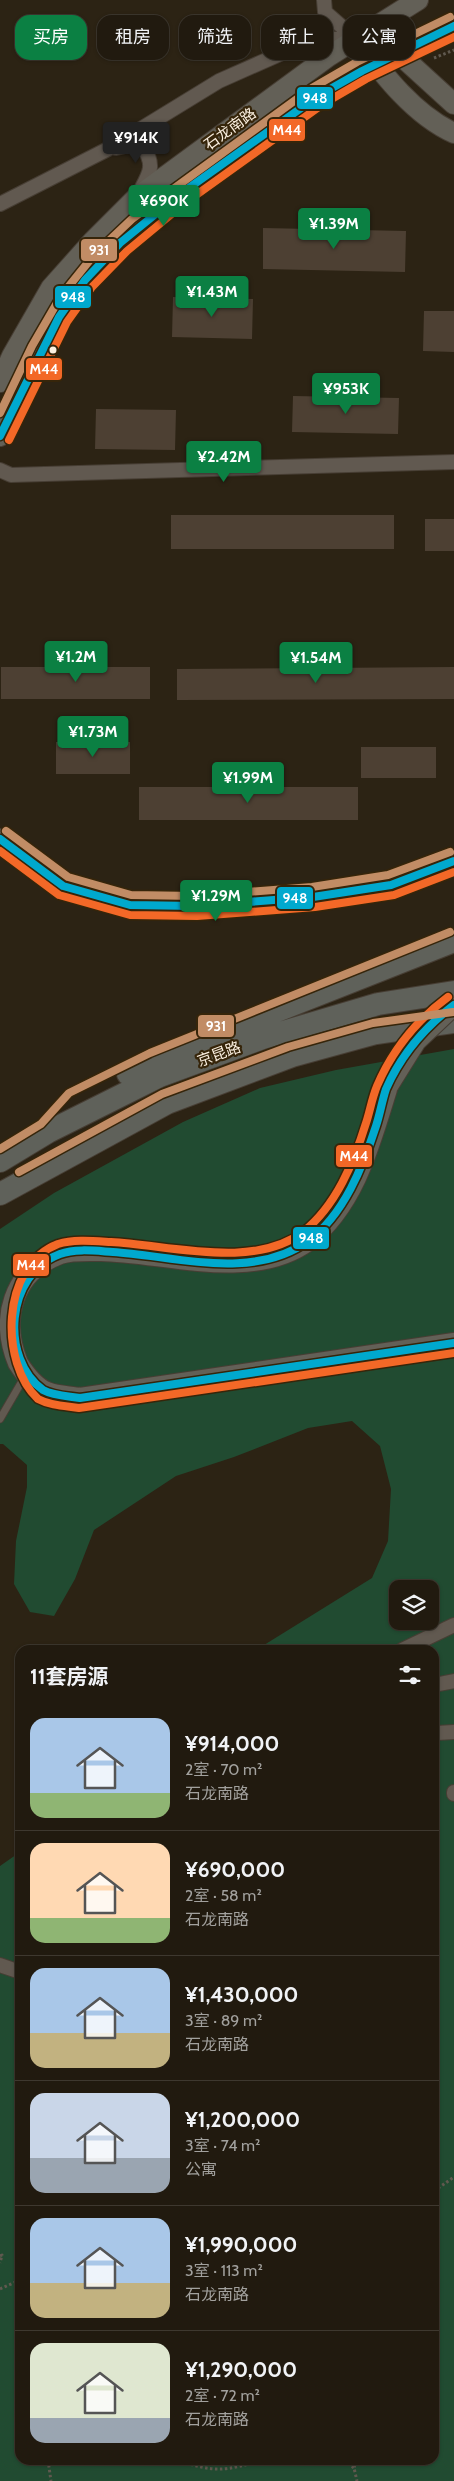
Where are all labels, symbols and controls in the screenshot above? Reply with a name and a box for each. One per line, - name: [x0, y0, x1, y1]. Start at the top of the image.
- chip: 买房: [15, 15, 87, 60]
- chip: 租房: [97, 15, 169, 60]
- chip: 筛选: [179, 15, 251, 60]
- chip: 新上: [261, 15, 333, 60]
- chip: 公寓: [343, 15, 415, 60]
- line badge: 948: [296, 86, 334, 110]
- text: 948: [302, 89, 328, 107]
- street label: 石龙南路: [200, 104, 260, 154]
- line badge: M44: [268, 118, 306, 142]
- pin: ¥914K: [101, 121, 171, 164]
- text: M44: [272, 121, 302, 139]
- text: ¥914K: [114, 128, 158, 147]
- pin: ¥690K: [129, 184, 199, 227]
- text: ¥690K: [140, 191, 188, 210]
- pin: ¥1.39M: [293, 208, 375, 250]
- text: ¥1.39M: [309, 214, 359, 233]
- line badge: 931: [80, 238, 118, 262]
- text: 931: [89, 241, 109, 259]
- pin: ¥1.43M: [171, 276, 253, 318]
- text: ¥1.43M: [186, 282, 238, 301]
- line badge: 948: [54, 285, 92, 309]
- text: 948: [60, 288, 86, 306]
- unlabelled marker: [48, 345, 58, 355]
- line badge: M44: [25, 357, 63, 381]
- text: M44: [29, 360, 59, 378]
- pin: ¥953K: [311, 372, 381, 415]
- text: ¥953K: [323, 379, 369, 398]
- pin: ¥2.42M: [183, 440, 265, 483]
- text: ¥2.42M: [197, 447, 251, 466]
- pin: ¥1.2M: [41, 640, 111, 683]
- pin: ¥1.54M: [275, 642, 357, 684]
- text: ¥1.2M: [56, 647, 96, 666]
- text: ¥1.54M: [291, 648, 341, 667]
- pin: ¥1.73M: [52, 716, 134, 758]
- text: ¥1.73M: [68, 722, 118, 741]
- pin: ¥1.99M: [207, 762, 289, 804]
- text: ¥1.99M: [223, 768, 273, 787]
- pin: ¥1.29M: [175, 880, 257, 922]
- text: ¥1.29M: [191, 886, 241, 905]
- line badge: 948: [276, 886, 314, 910]
- text: 948: [282, 889, 308, 907]
- line badge: 931: [197, 1014, 235, 1038]
- text: 931: [206, 1017, 226, 1035]
- street label: 京昆路: [195, 1038, 243, 1070]
- line badge: M44: [335, 1144, 373, 1168]
- text: M44: [339, 1147, 369, 1165]
- line badge: 948: [292, 1226, 330, 1250]
- text: 948: [298, 1229, 324, 1247]
- line badge: M44: [12, 1253, 50, 1277]
- text: M44: [16, 1256, 46, 1274]
- map controls: [389, 1580, 439, 1630]
- button: layers: [389, 1580, 439, 1630]
- icon: filters: [396, 1661, 424, 1689]
- text: 11套房源: [30, 1664, 109, 1689]
- text: ¥914,000: [185, 1731, 279, 1756]
- icon: home: [70, 1738, 130, 1798]
- text: 2室 · 70 m²: [185, 1760, 262, 1779]
- text: 石龙南路: [185, 1784, 249, 1803]
- text: ¥690,000: [185, 1857, 285, 1882]
- icon: home: [70, 1863, 130, 1923]
- text: 2室 · 58 m²: [185, 1886, 262, 1905]
- text: 石龙南路: [185, 1910, 249, 1929]
- text: ¥1,430,000: [185, 1982, 298, 2007]
- icon: home: [70, 1988, 130, 2048]
- text: 3室 · 89 m²: [185, 2011, 262, 2030]
- text: 石龙南路: [185, 2035, 249, 2054]
- text: ¥1,200,000: [185, 2107, 300, 2132]
- icon: home: [70, 2113, 130, 2173]
- text: 3室 · 74 m²: [185, 2136, 260, 2155]
- text: 公寓: [185, 2160, 217, 2179]
- text: ¥1,990,000: [185, 2232, 297, 2257]
- icon: home: [70, 2238, 130, 2298]
- text: 3室 · 113 m²: [185, 2261, 263, 2280]
- text: 石龙南路: [185, 2285, 249, 2304]
- text: ¥1,290,000: [185, 2357, 297, 2382]
- icon: home: [70, 2363, 130, 2423]
- text: 2室 · 72 m²: [185, 2386, 260, 2405]
- text: 石龙南路: [185, 2410, 249, 2429]

